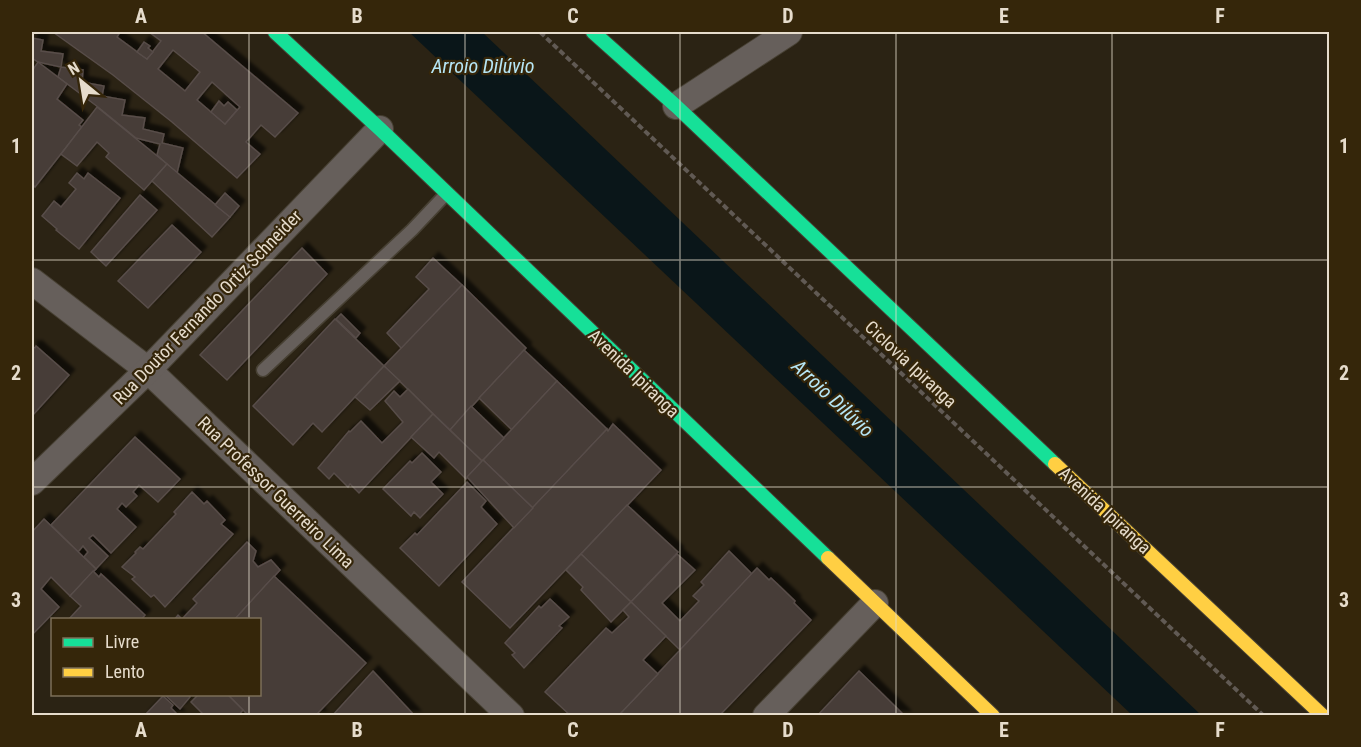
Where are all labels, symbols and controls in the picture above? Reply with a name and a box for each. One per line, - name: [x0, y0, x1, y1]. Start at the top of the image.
- text: A: [135, 4, 147, 28]
- text: B: [351, 4, 363, 28]
- text: C: [567, 4, 579, 28]
- text: D: [782, 4, 794, 28]
- text: E: [999, 4, 1009, 28]
- text: F: [1215, 4, 1225, 28]
- north arrow: [51, 51, 111, 111]
- water label: Arroio Dilúvio: [430, 54, 535, 78]
- text: N: [65, 58, 83, 79]
- text: 1: [11, 134, 21, 158]
- text: 1: [1339, 134, 1349, 158]
- street label: Rua Doutor Fernando Ortiz Schneider: [108, 205, 306, 409]
- street label: Ciclovia Ipiranga: [861, 316, 961, 412]
- street label: Avenida Ipiranga: [584, 324, 684, 422]
- water label: Arroio Dilúvio: [786, 353, 879, 442]
- text: 2: [11, 361, 21, 385]
- text: 2: [1339, 361, 1349, 385]
- street label: Rua Professor Guerreiro Lima: [194, 412, 358, 572]
- street label: Avenida Ipiranga: [1055, 462, 1155, 558]
- text: 3: [11, 588, 21, 612]
- text: 3: [1339, 588, 1349, 612]
- legend: [51, 618, 261, 696]
- text: Livre: [105, 631, 139, 652]
- text: Lento: [105, 661, 145, 682]
- text: A: [135, 718, 147, 742]
- text: B: [351, 718, 363, 742]
- text: C: [567, 718, 579, 742]
- text: D: [782, 718, 794, 742]
- text: E: [999, 718, 1009, 742]
- text: F: [1215, 718, 1225, 742]

